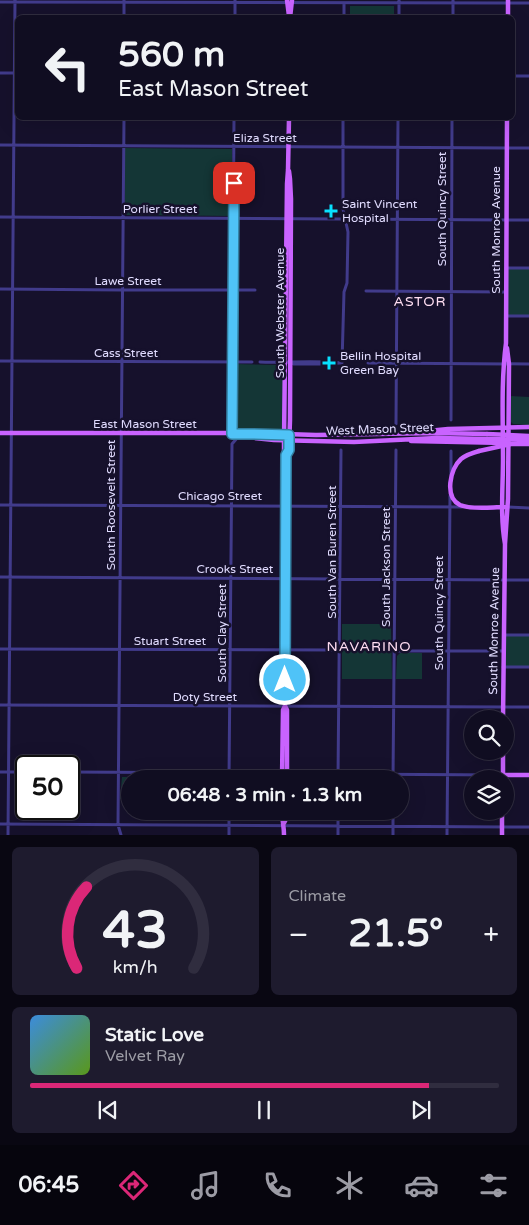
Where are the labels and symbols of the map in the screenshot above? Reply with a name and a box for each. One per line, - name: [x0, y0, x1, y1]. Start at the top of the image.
- street label: Eliza Street: [233, 131, 297, 145]
- street label: South Quincy Street: [435, 151, 449, 266]
- pin: [213, 162, 255, 204]
- street label: South Monroe Avenue: [489, 166, 503, 294]
- place label: Saint Vincent Hospital: [342, 197, 418, 225]
- street label: Porlier Street: [123, 202, 198, 216]
- marker: Saint Vincent Hospital: [324, 204, 338, 218]
- street label: South Webster Avenue: [273, 247, 287, 378]
- street label: Lawe Street: [94, 274, 162, 288]
- district label: ASTOR: [393, 293, 447, 310]
- street label: Cass Street: [94, 346, 158, 360]
- place label: Bellin Hospital Green Bay: [340, 349, 421, 377]
- marker: Bellin Hospital Green Bay: [322, 356, 336, 370]
- street label: East Mason Street: [93, 417, 197, 431]
- street label: West Mason Street: [326, 420, 435, 438]
- street label: South Roosevelt Street: [104, 439, 118, 570]
- street label: South Van Buren Street: [325, 485, 339, 619]
- street label: Chicago Street: [178, 489, 262, 503]
- street label: South Jackson Street: [379, 507, 393, 627]
- street label: South Quincy Street: [432, 555, 446, 670]
- street label: Crooks Street: [197, 562, 274, 576]
- street label: South Monroe Avenue: [486, 567, 502, 695]
- street label: South Clay Street: [215, 583, 229, 682]
- street label: Stuart Street: [134, 634, 207, 648]
- district label: NAVARINO: [326, 638, 412, 655]
- position arrow: [258, 653, 310, 705]
- street label: Doty Street: [173, 690, 238, 704]
- speed limit sign: 50: [15, 755, 80, 820]

